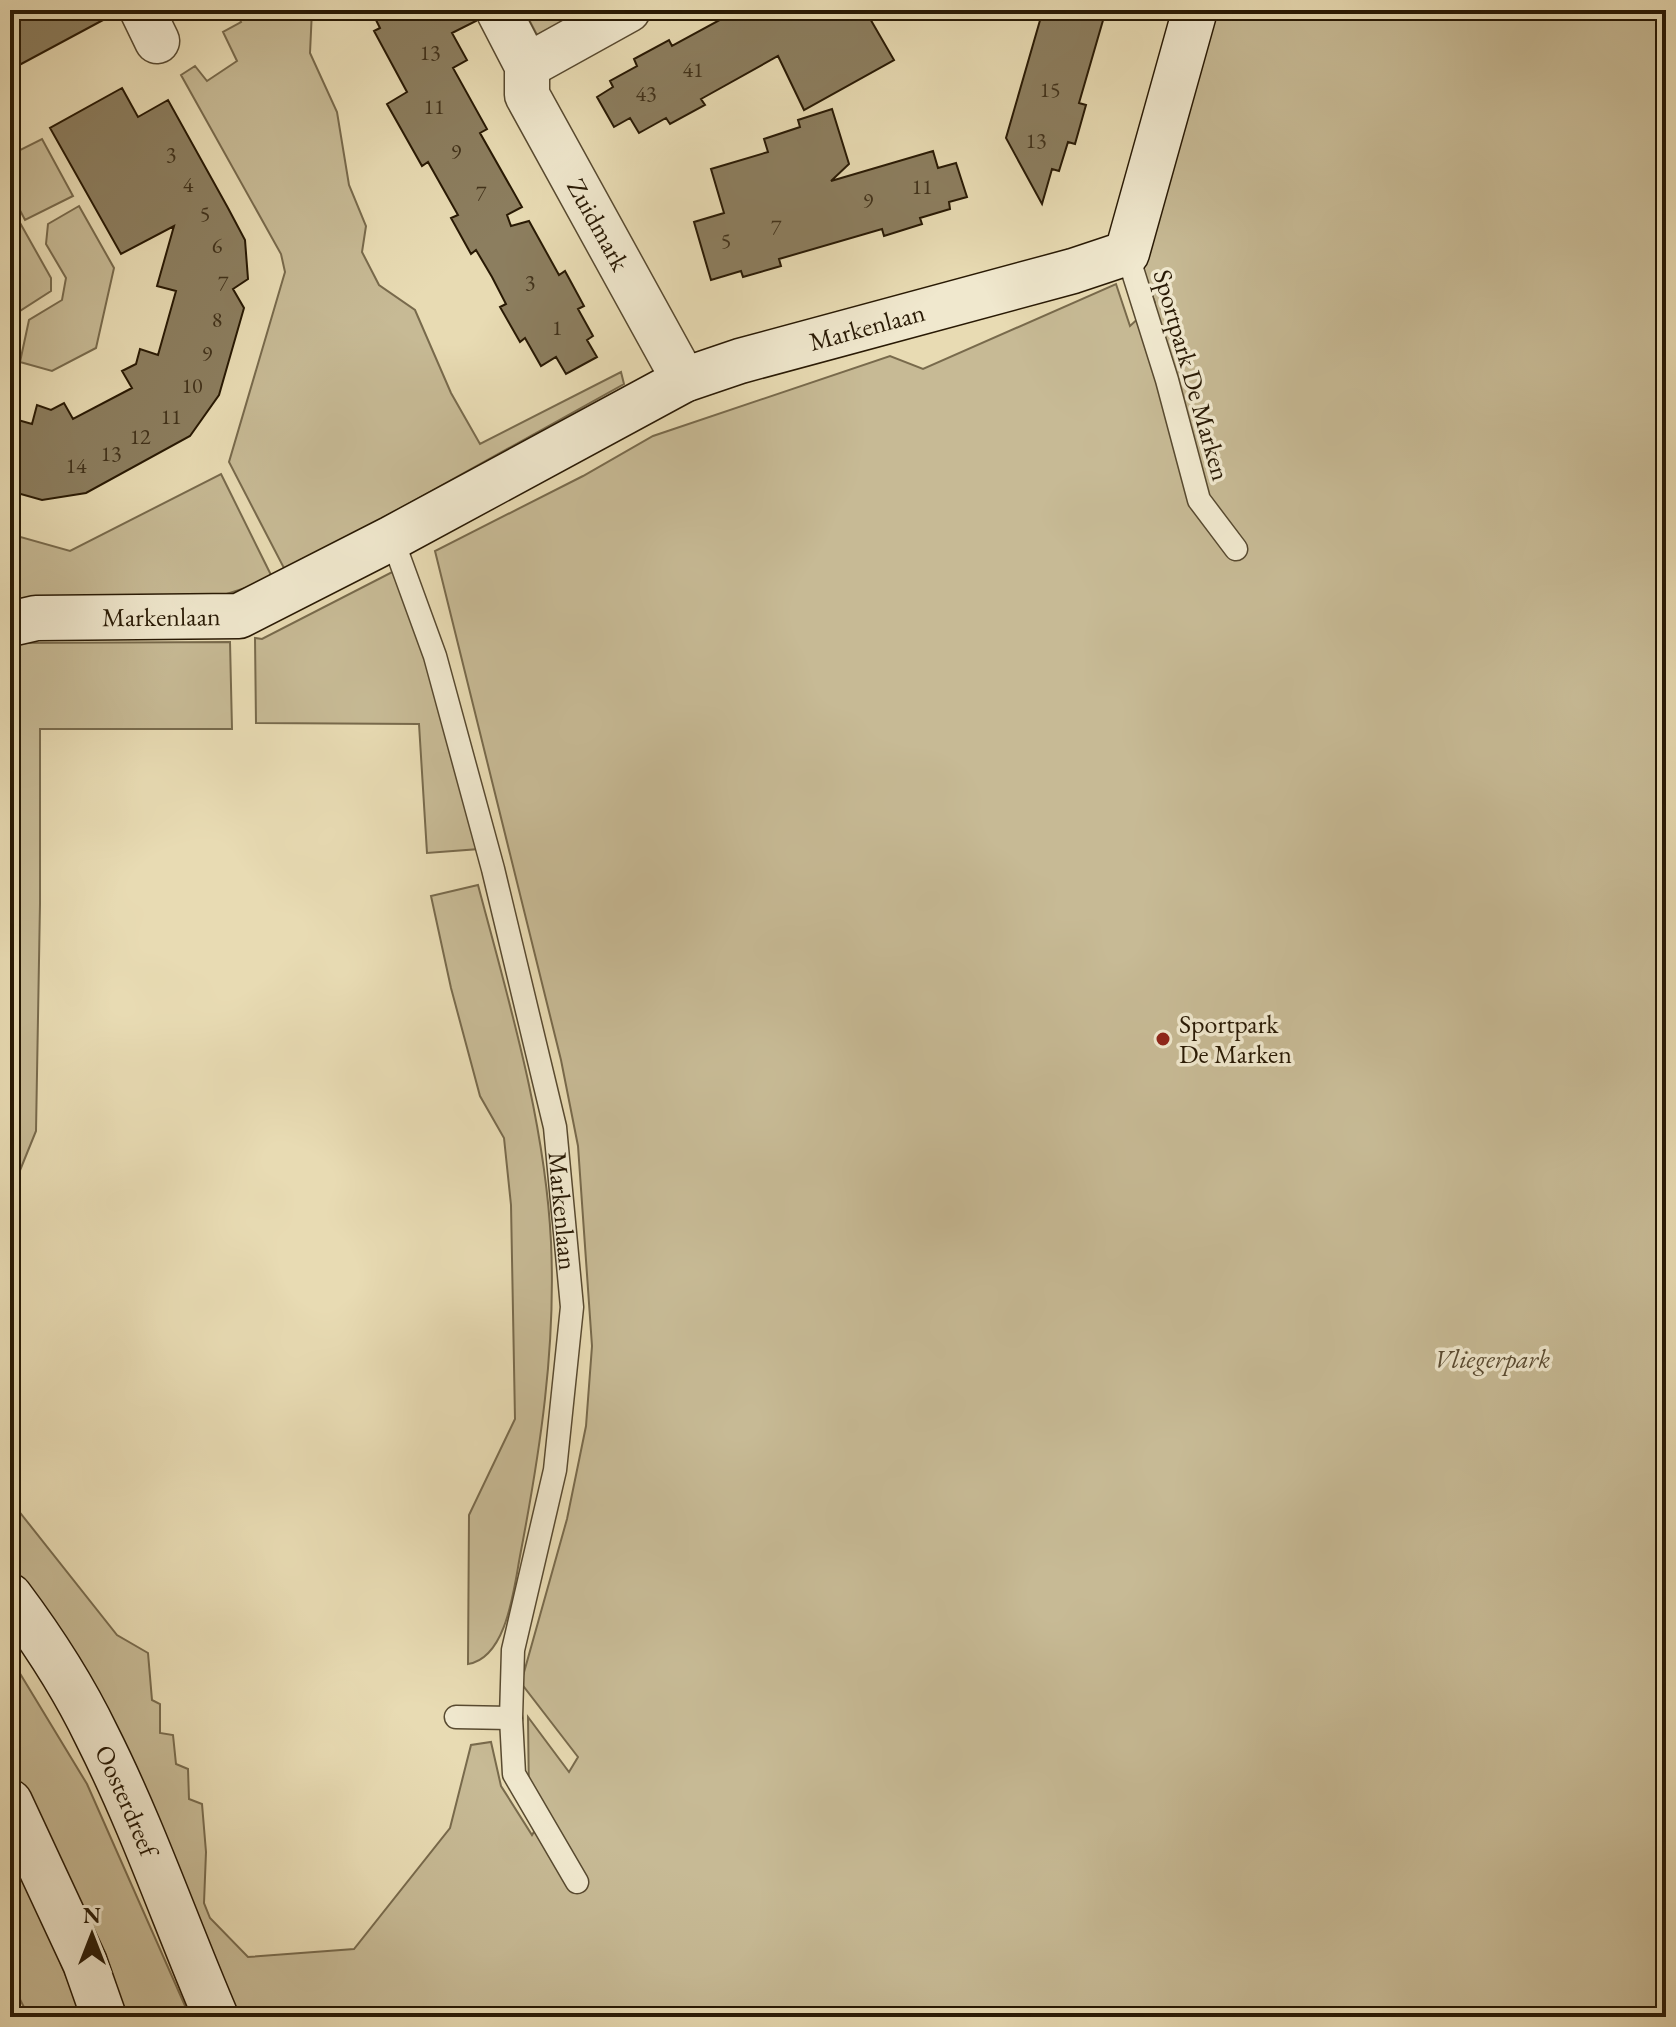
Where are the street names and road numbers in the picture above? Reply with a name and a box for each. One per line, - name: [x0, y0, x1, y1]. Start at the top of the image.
- street label: Zuidmark: [559, 172, 638, 277]
- street label: Sportpark De Marken: [1146, 266, 1238, 485]
- street label: Markenlaan: [805, 295, 929, 359]
- street label: Markenlaan: [102, 599, 221, 634]
- street label: Markenlaan: [540, 1150, 585, 1272]
- street label: Oosterdreef: [87, 1739, 167, 1864]

